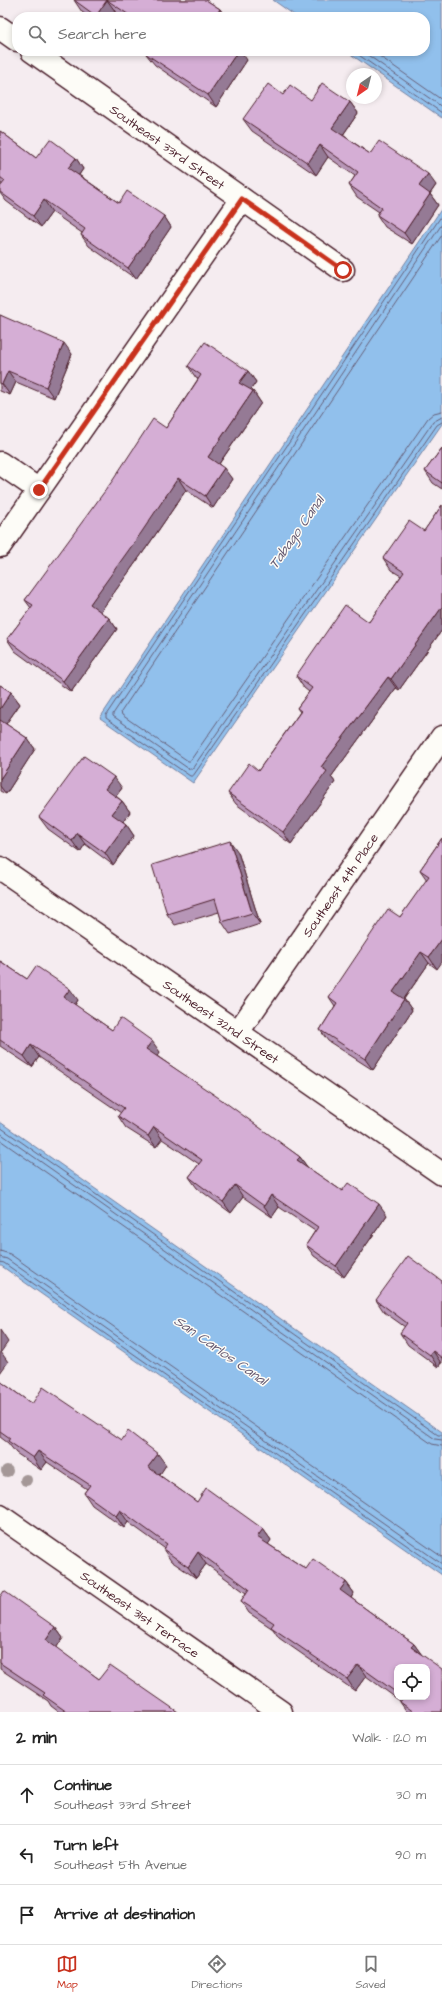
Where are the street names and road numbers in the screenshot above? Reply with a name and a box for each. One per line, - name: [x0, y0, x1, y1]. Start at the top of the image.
- street label: Southeast 33rd Street: [106, 101, 229, 195]
- street label: Southeast 4th Place: [298, 830, 383, 941]
- street label: Southeast 32nd Street: [159, 975, 283, 1069]
- street label: Southeast 31st Terrace: [77, 1567, 203, 1662]

